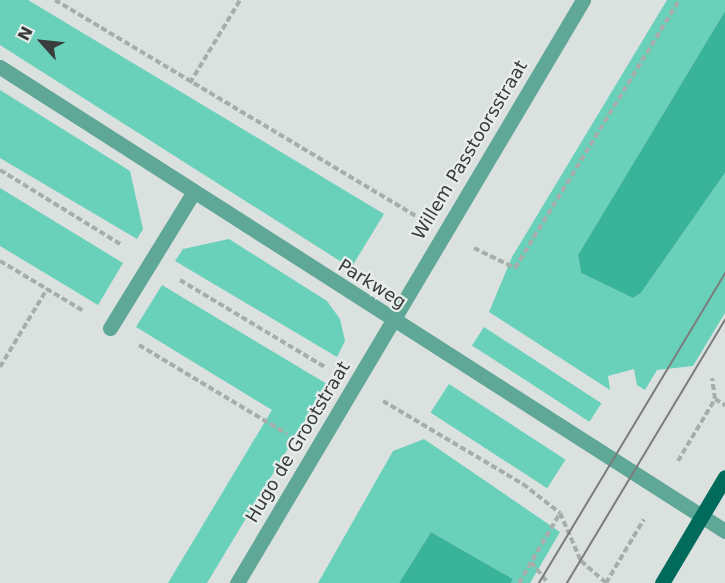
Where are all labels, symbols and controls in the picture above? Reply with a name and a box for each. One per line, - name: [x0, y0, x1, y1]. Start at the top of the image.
- north arrow: [12, 12, 72, 72]
- text: N: [14, 23, 37, 44]
- street label: Willem Passtoorsstraat: [408, 56, 532, 244]
- street label: Parkweg: [334, 255, 410, 313]
- street label: Hugo de Grootstraat: [241, 357, 355, 527]

